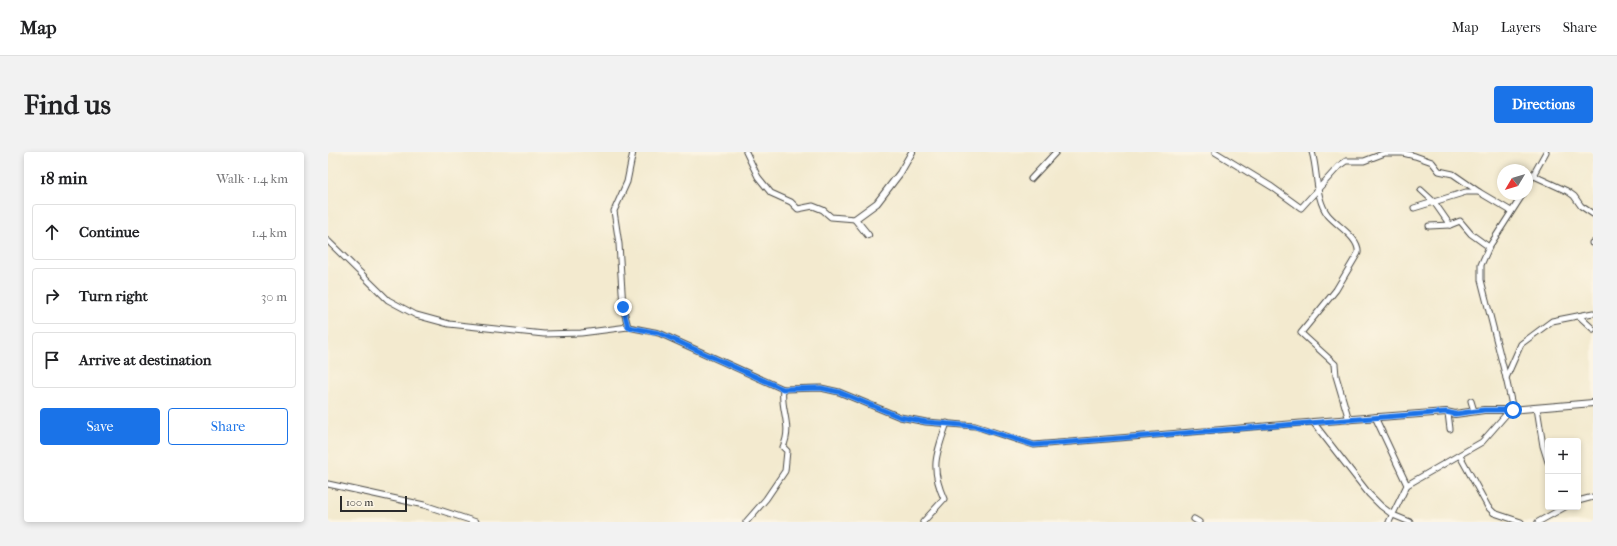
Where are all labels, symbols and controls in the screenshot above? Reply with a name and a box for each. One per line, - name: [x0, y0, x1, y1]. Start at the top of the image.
- text: Map: [20, 17, 56, 39]
- text: Map: [1452, 19, 1479, 36]
- text: Layers: [1501, 19, 1541, 36]
- text: Share: [1563, 19, 1597, 36]
- button: Directions: [1494, 86, 1593, 123]
- text: Find us: [24, 88, 111, 121]
- north arrow: [1497, 164, 1533, 200]
- text: 18 min: [40, 168, 87, 188]
- text: Walk · 1.4 km: [216, 171, 288, 186]
- icon: ahead: [41, 221, 63, 243]
- text: Continue: [79, 223, 139, 241]
- text: 1.4 km: [252, 225, 287, 240]
- icon: right: [41, 285, 63, 307]
- text: Turn right: [79, 287, 148, 305]
- text: 30 m: [261, 289, 287, 304]
- route end: [614, 298, 632, 316]
- icon: arrive: [41, 349, 63, 371]
- text: Arrive at destination: [79, 351, 211, 369]
- route start: [1504, 401, 1522, 419]
- button: Save: [40, 408, 160, 445]
- button: Share: [168, 408, 288, 445]
- map controls: [1545, 438, 1581, 510]
- button: +: [1545, 438, 1581, 474]
- button: −: [1545, 474, 1581, 510]
- scale bar: [340, 494, 407, 513]
- text: 100 m: [346, 496, 374, 509]

